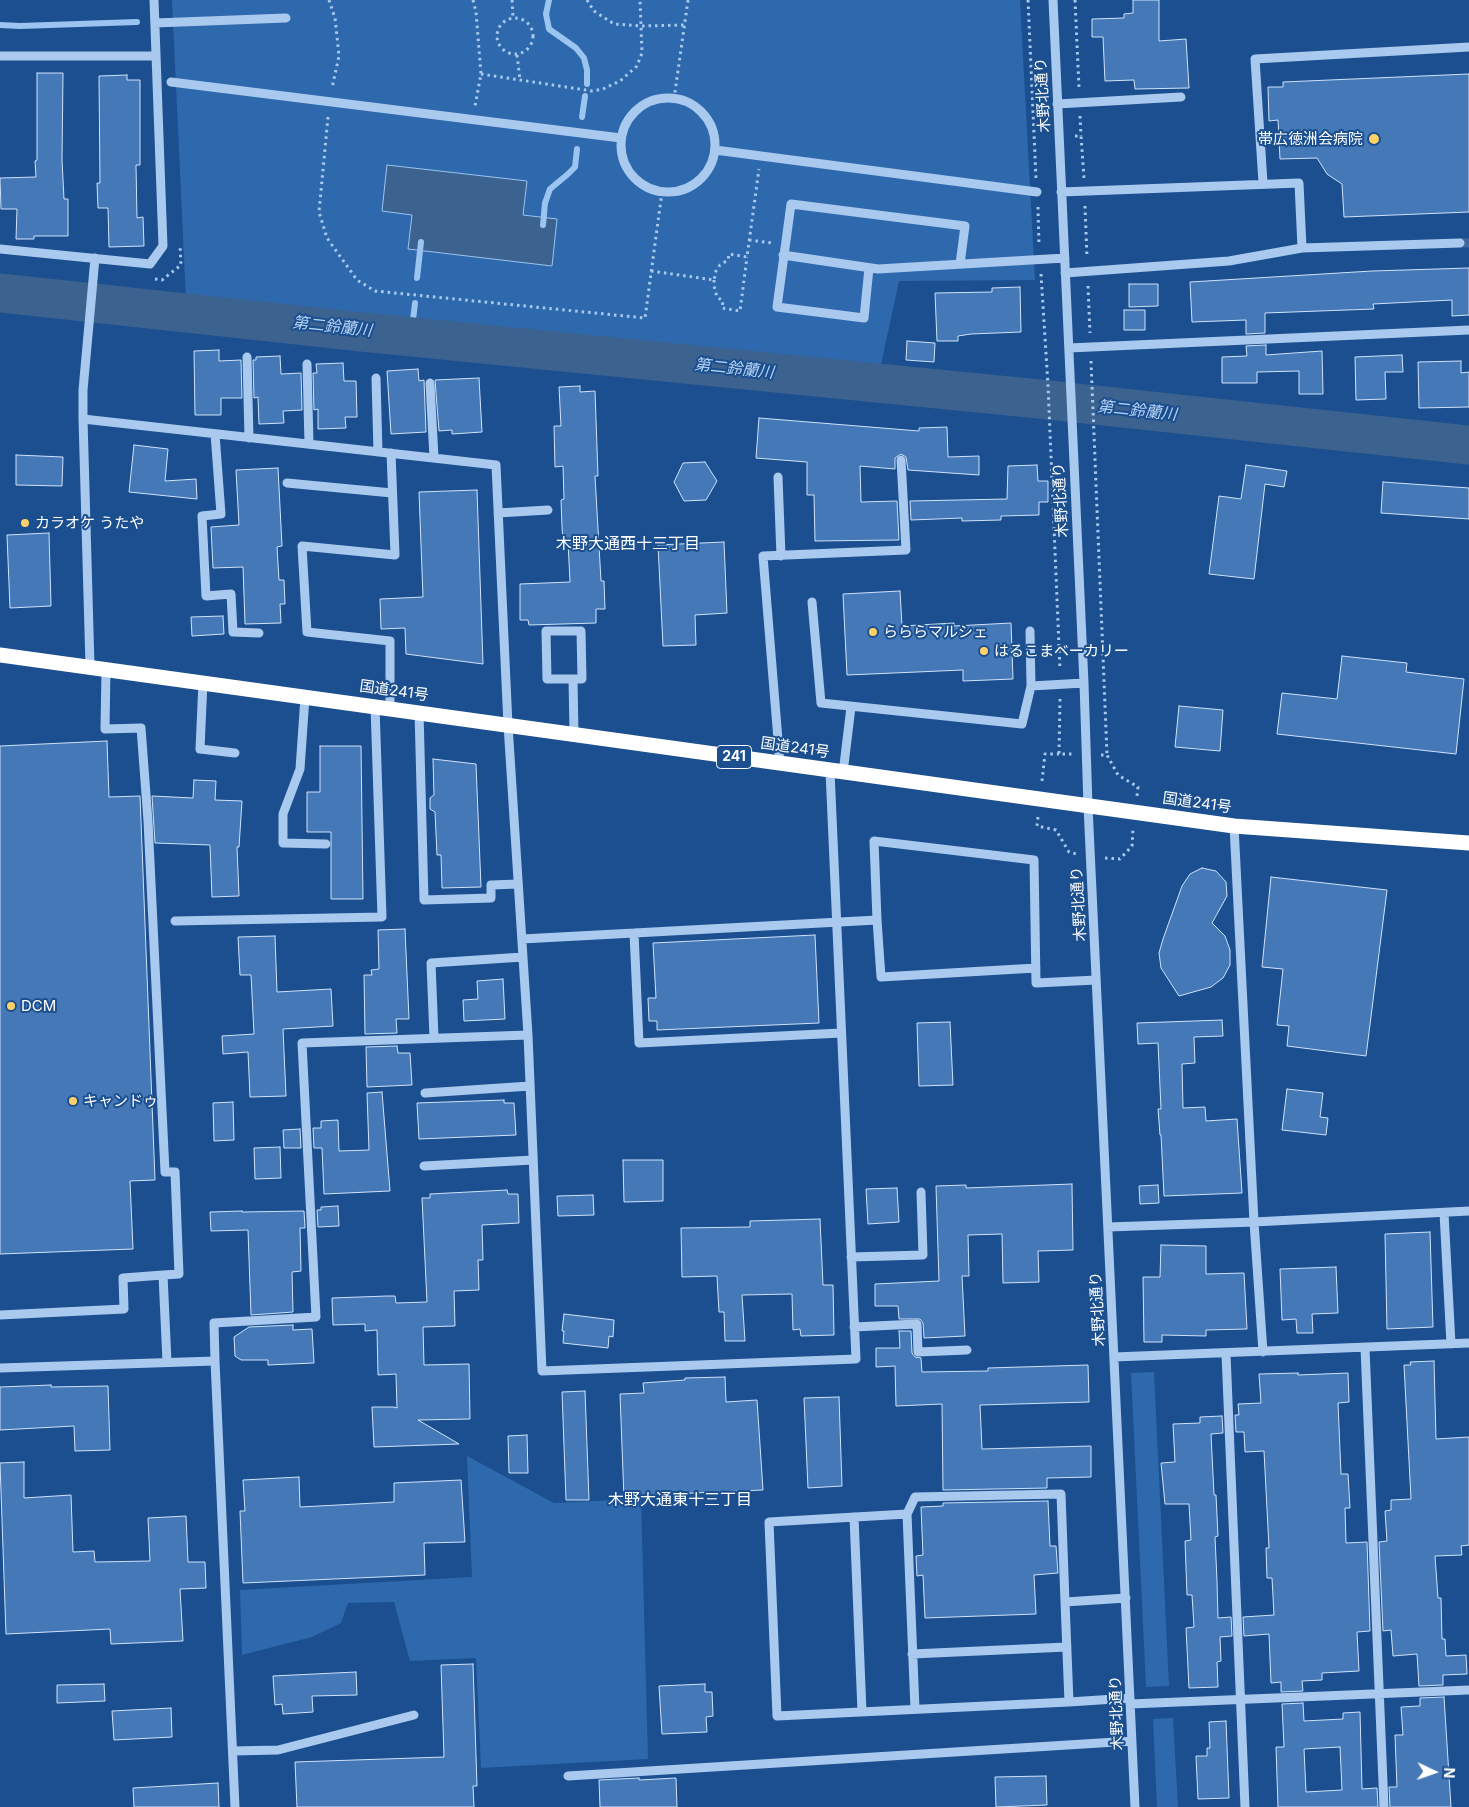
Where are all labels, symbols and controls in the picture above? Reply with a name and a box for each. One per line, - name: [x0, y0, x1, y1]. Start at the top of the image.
- street label: 木野北通り: [1032, 57, 1054, 133]
- place label: 帯広徳洲会病院: [1258, 130, 1363, 148]
- marker: 帯広徳洲会病院: [1367, 132, 1381, 146]
- water label: 第二鈴蘭川: [291, 313, 373, 341]
- water label: 第二鈴蘭川: [693, 355, 775, 383]
- water label: 第二鈴蘭川: [1096, 397, 1178, 425]
- street label: 木野北通り: [1050, 462, 1072, 538]
- place label: カラオケ うたや: [35, 514, 144, 532]
- marker: カラオケ うたや: [19, 517, 31, 529]
- district label: 木野大通西十三丁目: [556, 534, 700, 554]
- place label: らららマルシェ: [883, 623, 988, 641]
- marker: らららマルシェ: [867, 626, 879, 638]
- place label: はるこまベーカリー: [994, 642, 1129, 660]
- marker: はるこまベーカリー: [978, 645, 990, 657]
- street label: 国道241号: [358, 677, 430, 705]
- street label: 国道241号: [759, 734, 831, 762]
- road number: 241: [716, 746, 752, 769]
- street label: 国道241号: [1161, 789, 1233, 817]
- street label: 木野北通り: [1068, 866, 1090, 942]
- place label: DCM: [21, 997, 56, 1015]
- marker: DCM: [5, 1000, 17, 1012]
- place label: キャンドゥ: [83, 1092, 158, 1110]
- marker: キャンドゥ: [67, 1095, 79, 1107]
- street label: 木野北通り: [1087, 1271, 1109, 1347]
- district label: 木野大通東十三丁目: [608, 1490, 752, 1510]
- street label: 木野北通り: [1107, 1675, 1127, 1751]
- north arrow: [1409, 1747, 1459, 1797]
- text: N: [1441, 1767, 1458, 1779]

